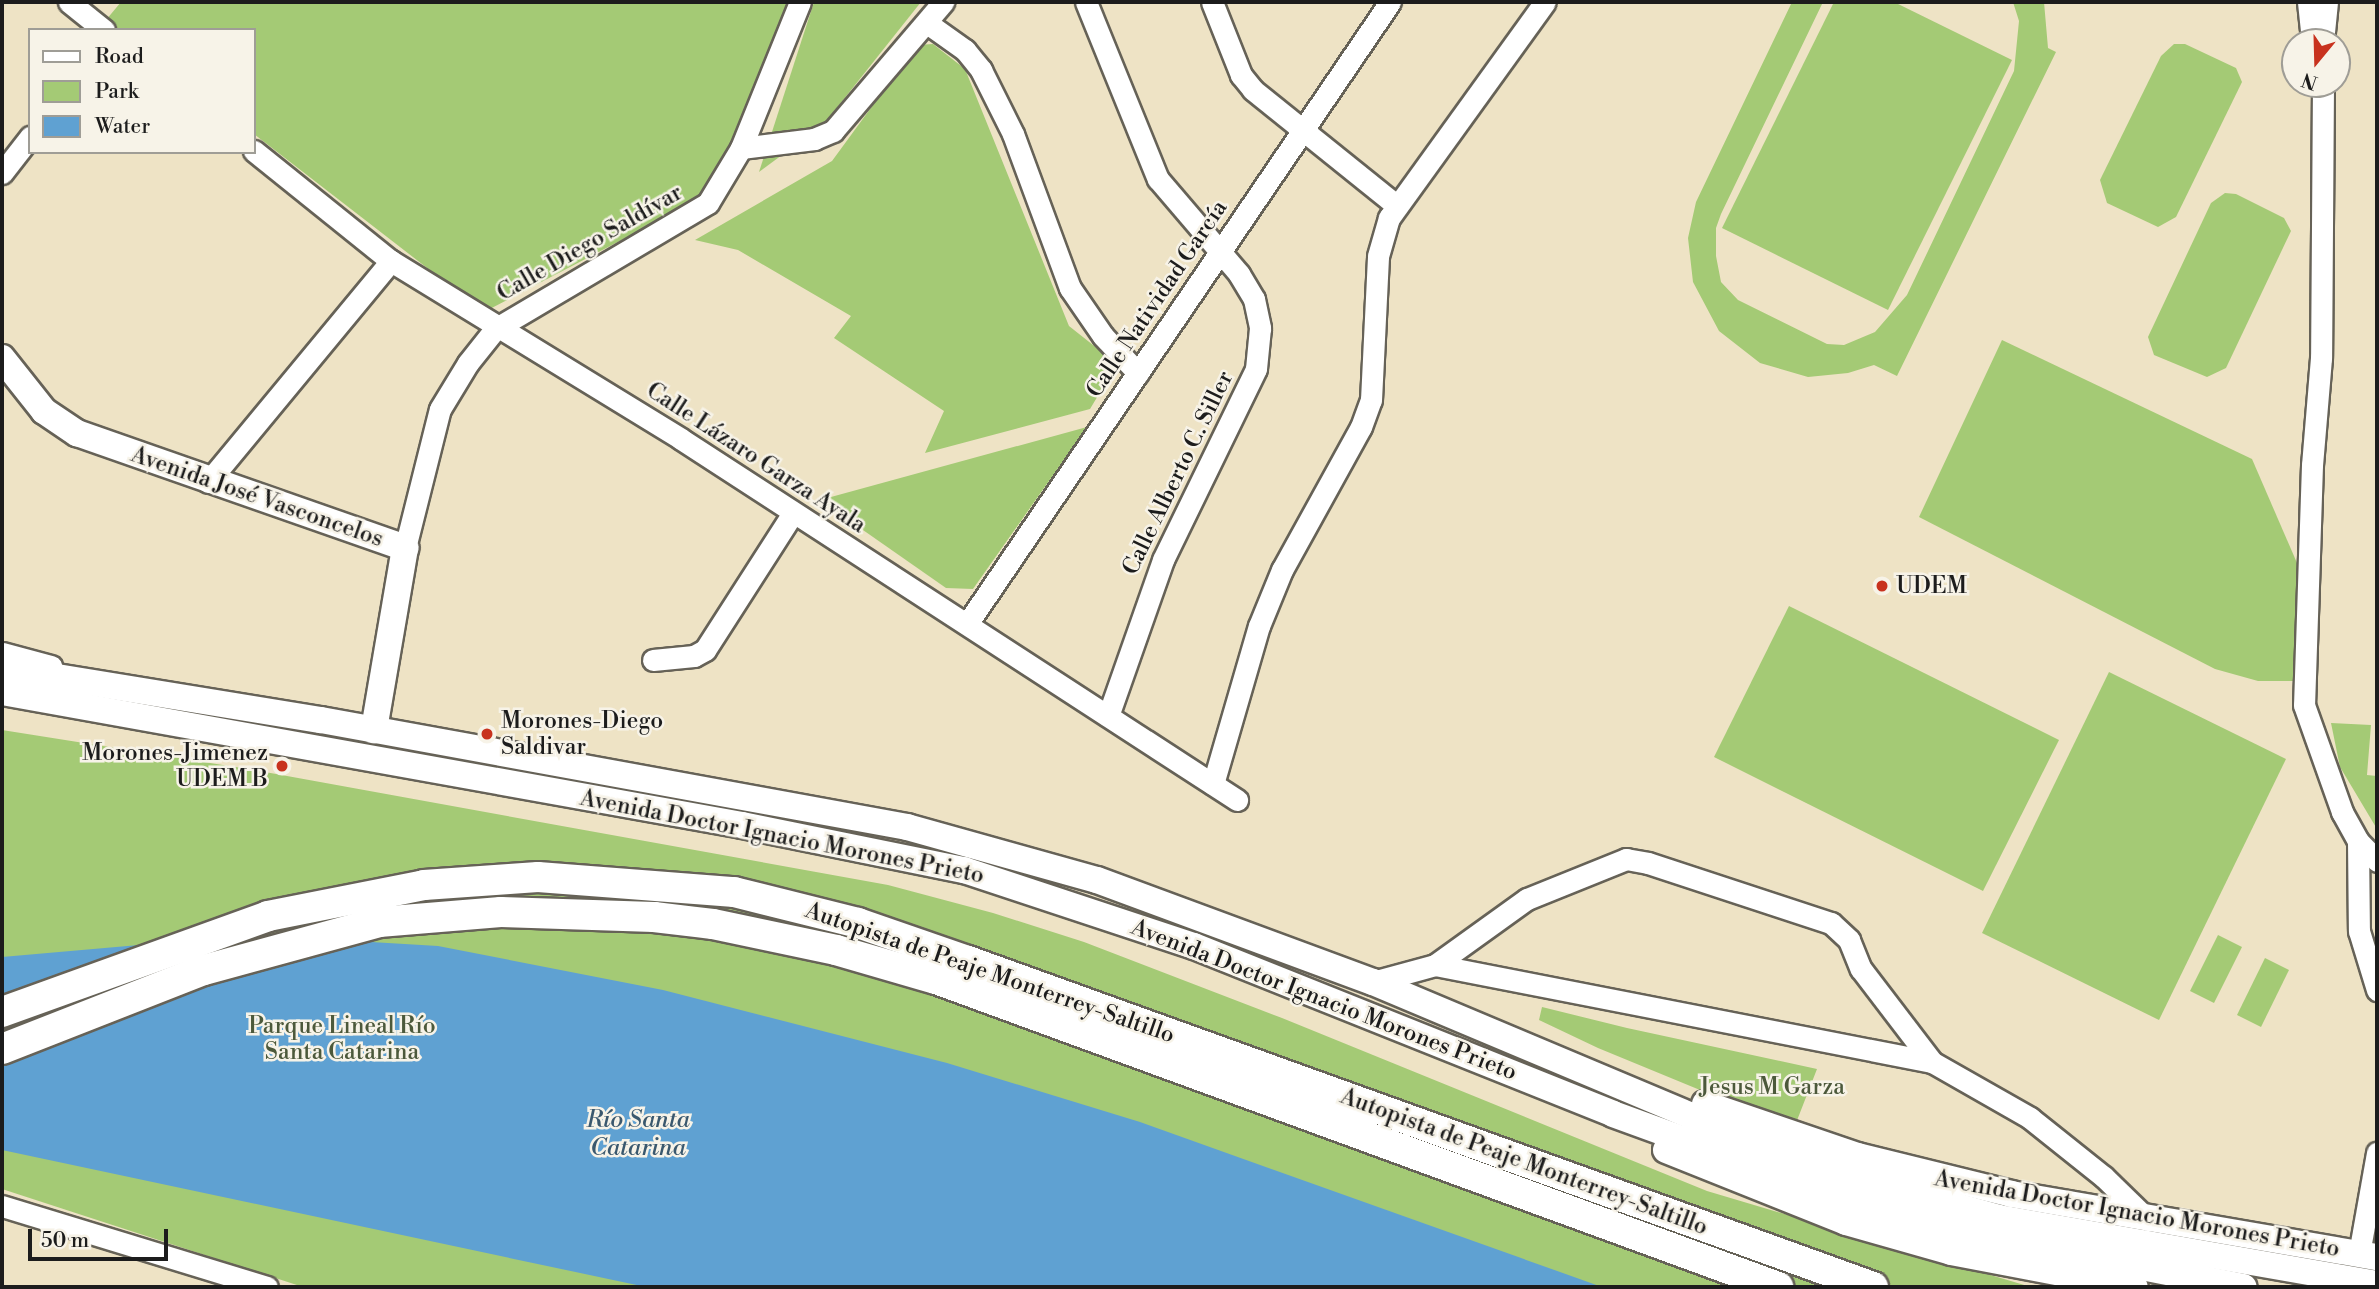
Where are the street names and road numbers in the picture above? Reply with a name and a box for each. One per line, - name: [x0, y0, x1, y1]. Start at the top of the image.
- street label: Calle Diego Saldívar: [492, 179, 688, 307]
- street label: Calle Natividad García: [1081, 195, 1233, 403]
- street label: Calle Alberto C. Siller: [1117, 367, 1239, 579]
- street label: Calle Lázaro Garza Ayala: [641, 377, 871, 539]
- street label: Avenida José Vasconcelos: [127, 441, 387, 553]
- street label: Avenida Doctor Ignacio Morones Prieto: [578, 784, 986, 890]
- street label: Autopista de Peaje Monterrey-Saltillo: [802, 897, 1178, 1049]
- street label: Avenida Doctor Ignacio Morones Prieto: [1127, 913, 1521, 1087]
- street label: Autopista de Peaje Monterrey-Saltillo: [1337, 1083, 1711, 1241]
- street label: Avenida Doctor Ignacio Morones Prieto: [1932, 1165, 2342, 1263]

